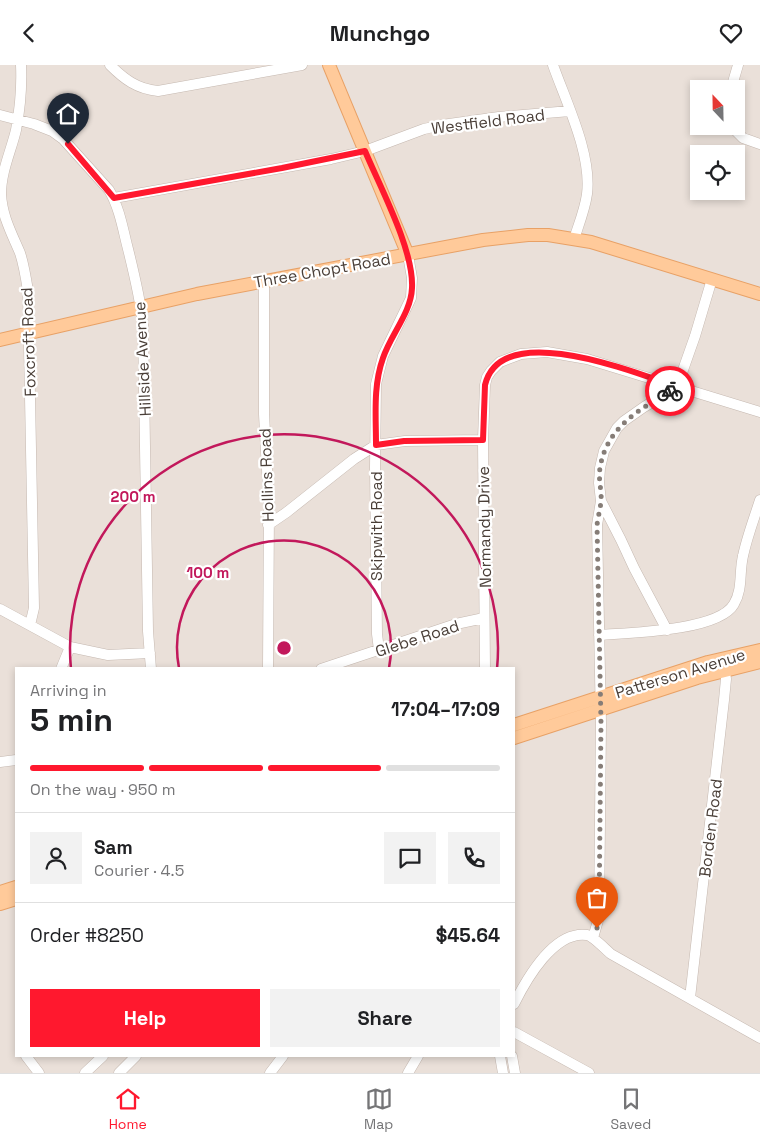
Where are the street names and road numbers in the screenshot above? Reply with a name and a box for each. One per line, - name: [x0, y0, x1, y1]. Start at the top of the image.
- street label: Westfield Road: [430, 104, 546, 139]
- street label: Three Chopt Road: [252, 248, 392, 293]
- street label: Foxcroft Road: [16, 287, 41, 397]
- street label: Hillside Avenue: [129, 301, 156, 417]
- street label: Hollins Road: [254, 428, 279, 522]
- street label: Normandy Drive: [473, 466, 496, 588]
- street label: Skipwith Road: [366, 471, 387, 581]
- street label: Glebe Road: [372, 615, 462, 662]
- street label: Patterson Avenue: [613, 644, 748, 703]
- street label: Borden Road: [694, 778, 727, 879]

